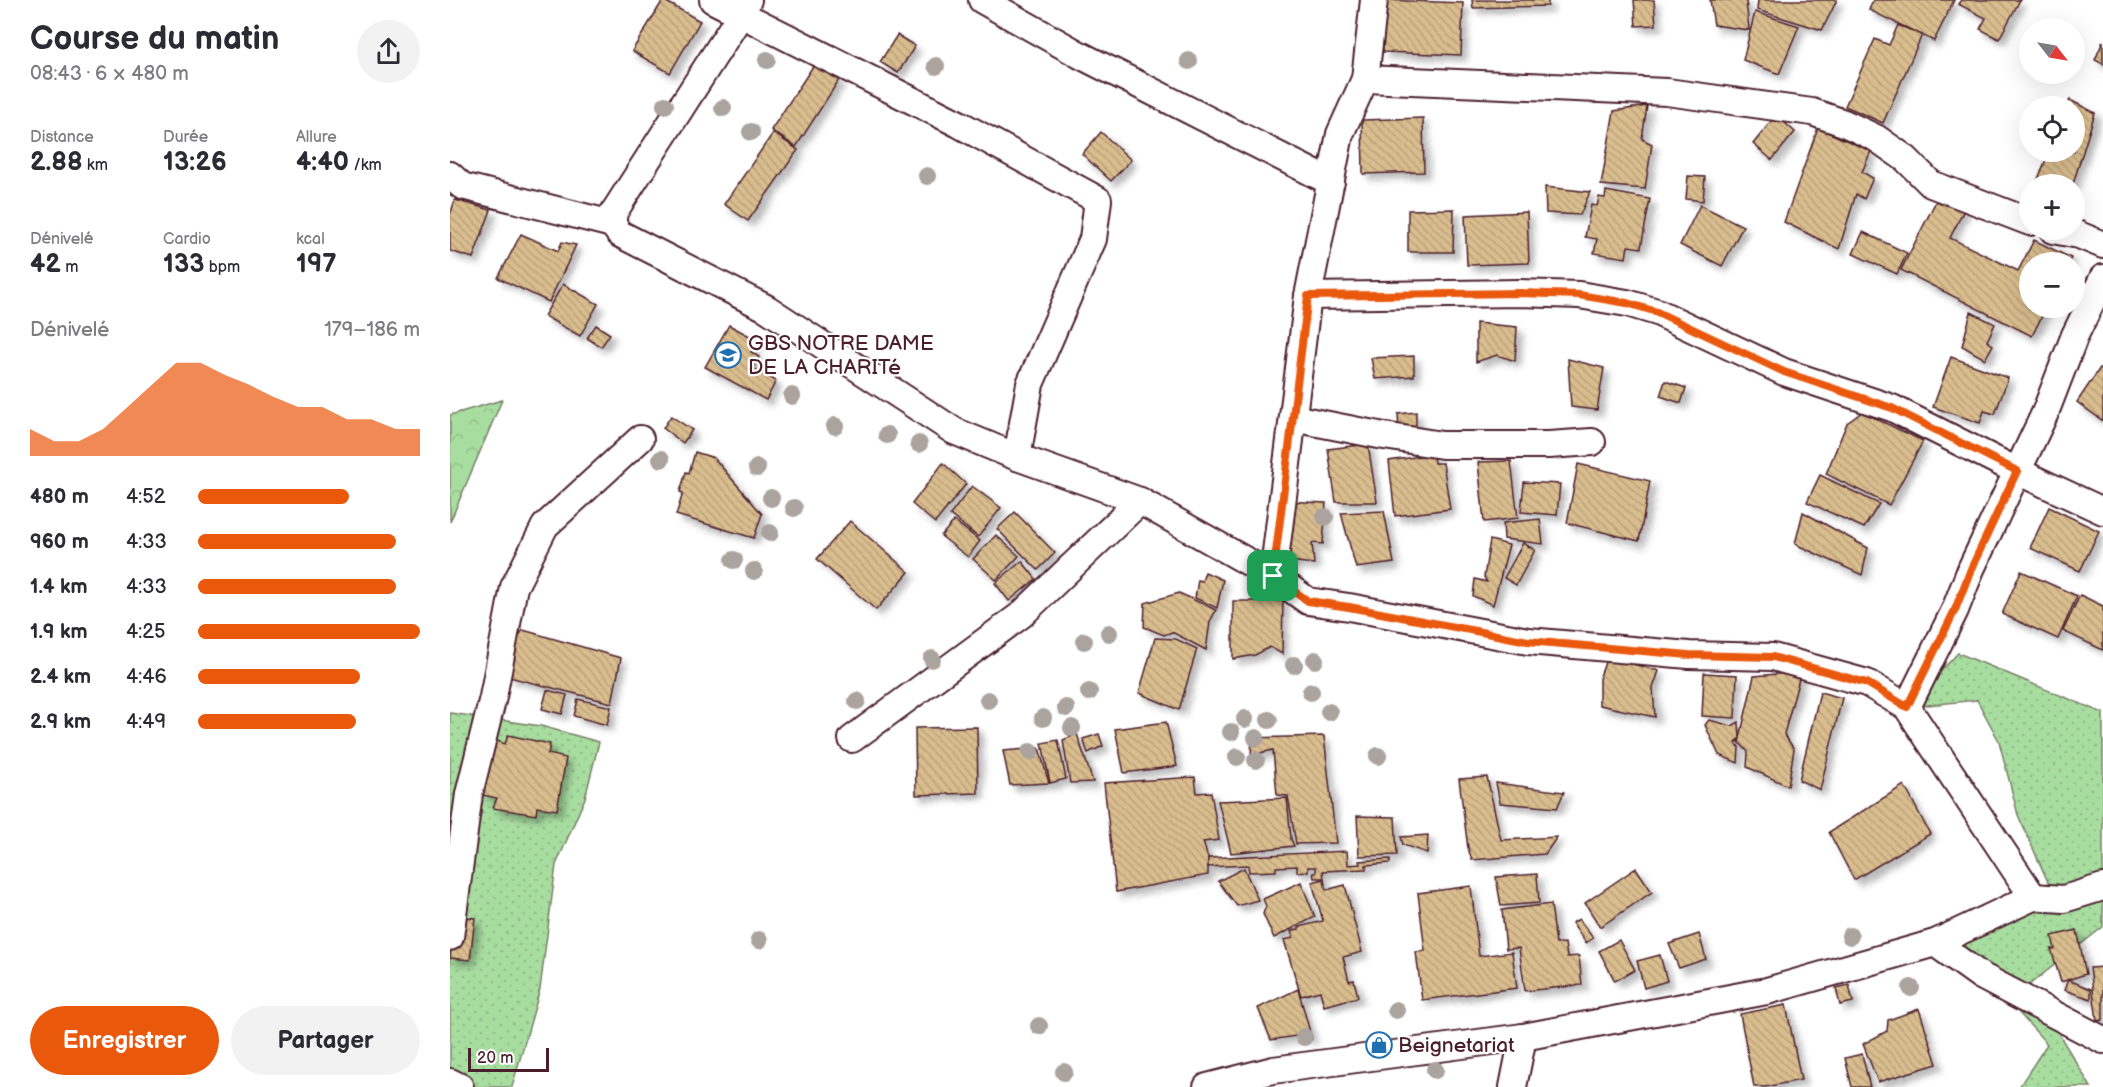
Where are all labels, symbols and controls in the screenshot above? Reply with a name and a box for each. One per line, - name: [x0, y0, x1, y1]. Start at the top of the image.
- north arrow: [2019, 18, 2085, 84]
- map controls: [2019, 18, 2085, 318]
- text: Course du matin: [30, 19, 279, 59]
- button: share: [357, 20, 420, 83]
- text: 08:43 · 6 × 480 m: [30, 62, 189, 86]
- button: locate: [2019, 96, 2085, 162]
- text: Distance: [30, 128, 94, 147]
- text: Durée: [163, 128, 208, 147]
- text: Allure: [296, 128, 337, 147]
- text: 2.88: [30, 147, 83, 178]
- text: 13:26: [163, 147, 227, 178]
- text: 4:40: [296, 147, 349, 178]
- text: km: [83, 156, 108, 175]
- text: /km: [349, 156, 382, 175]
- button: +: [2019, 174, 2085, 240]
- text: Dénivelé: [30, 230, 93, 249]
- text: Cardio: [163, 230, 211, 249]
- text: kcal: [296, 230, 325, 249]
- text: 42: [30, 249, 61, 280]
- text: 133: [163, 249, 204, 280]
- text: 197: [296, 249, 337, 280]
- button: −: [2019, 252, 2085, 318]
- text: m: [61, 258, 78, 277]
- text: bpm: [204, 258, 240, 277]
- text: Dénivelé: [30, 318, 109, 342]
- text: 179–186 m: [324, 318, 420, 342]
- place label: GBS NOTRE DAME DE LA CHARITé: [748, 331, 934, 380]
- school or university icon: GBS NOTRE DAME DE LA CHARITé: [713, 340, 743, 370]
- text: 480 m: [30, 485, 89, 509]
- text: 4:52: [126, 485, 166, 509]
- text: 960 m: [30, 530, 89, 554]
- text: 4:33: [126, 530, 167, 554]
- pin: [1247, 550, 1298, 601]
- icon: arrive: [1256, 559, 1289, 592]
- text: 1.4 km: [30, 575, 88, 599]
- text: 4:33: [126, 575, 167, 599]
- text: 1.9 km: [30, 620, 87, 644]
- text: 4:25: [126, 620, 166, 644]
- text: 2.4 km: [30, 665, 91, 689]
- text: 4:46: [126, 665, 167, 689]
- text: 2.9 km: [30, 710, 91, 734]
- text: 4:49: [126, 710, 166, 734]
- button: Enregistrer: [30, 1006, 219, 1075]
- button: Partager: [231, 1006, 420, 1075]
- shop icon: Beignetariat: [1364, 1030, 1394, 1060]
- place label: Beignetariat: [1398, 1033, 1515, 1058]
- scale bar: [468, 1045, 549, 1072]
- text: 20 m: [477, 1049, 513, 1068]

